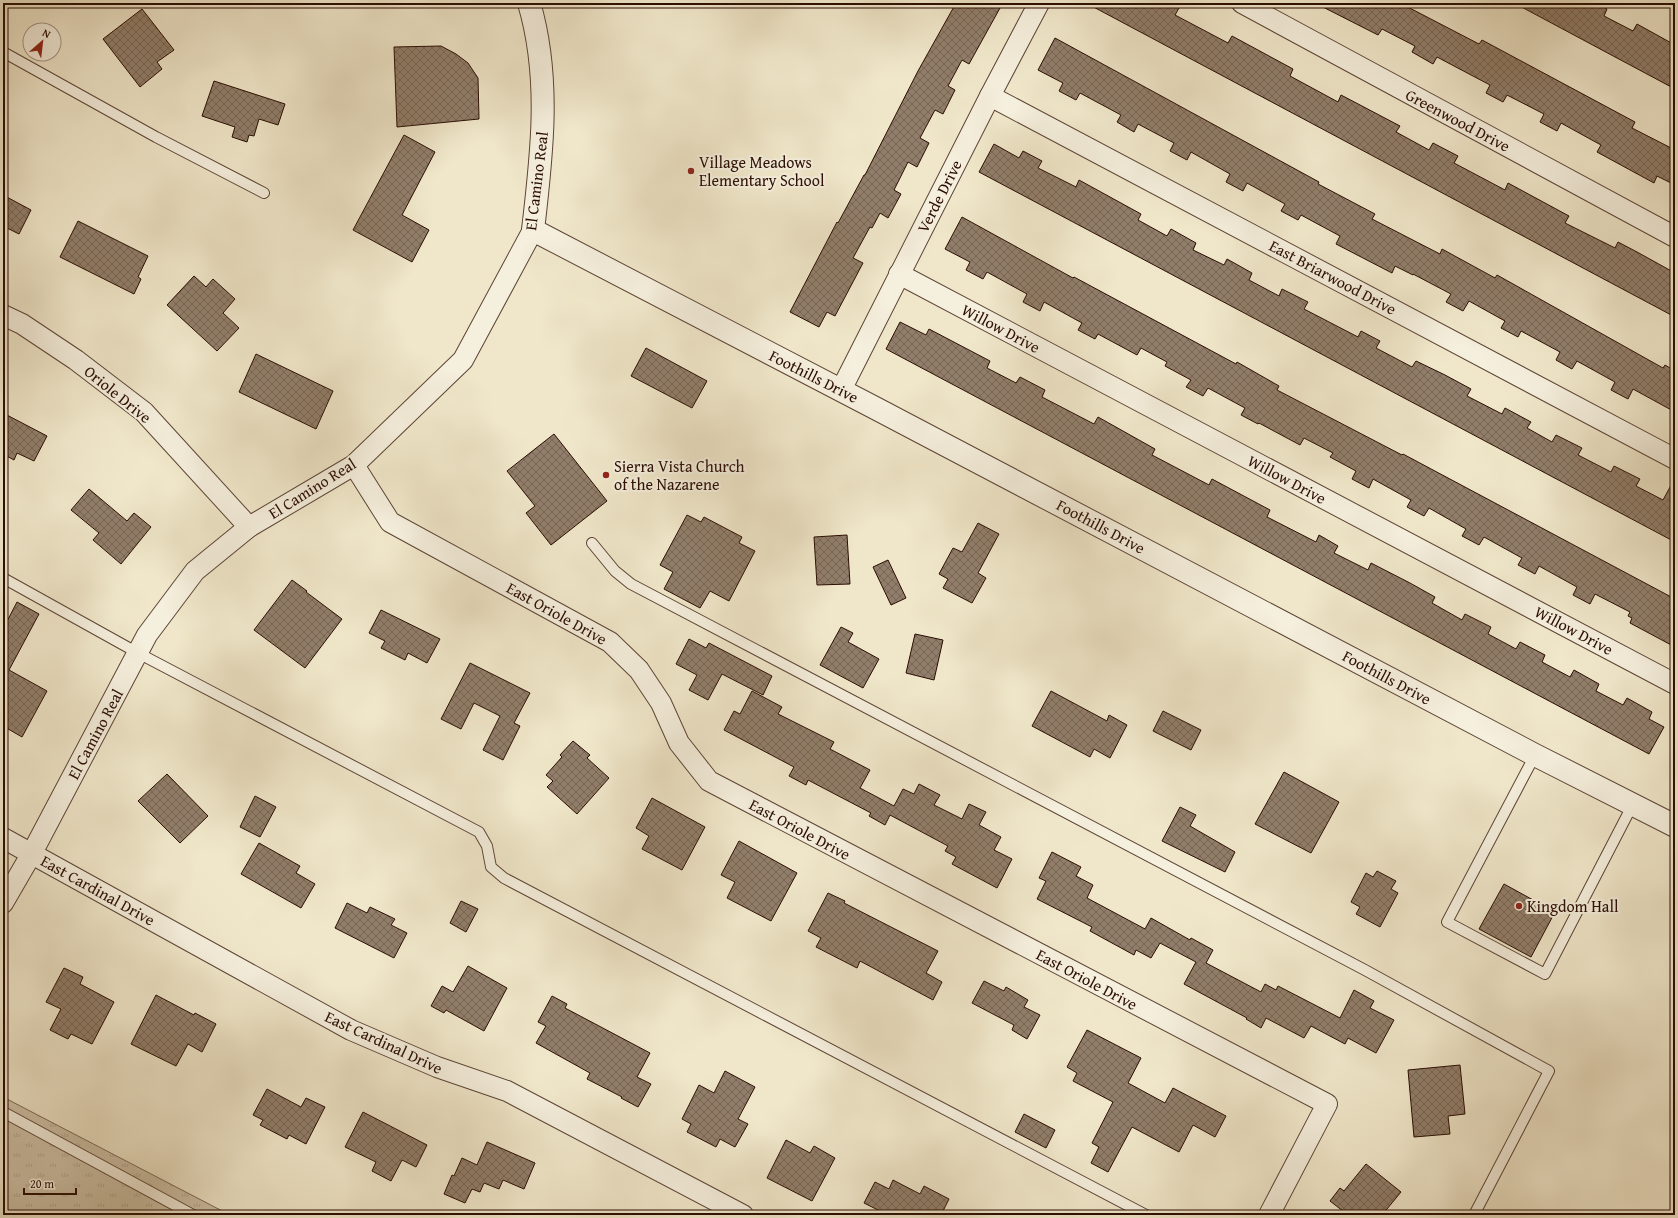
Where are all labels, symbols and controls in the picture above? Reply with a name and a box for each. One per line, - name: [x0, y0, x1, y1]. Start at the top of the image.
- north arrow: [22, 22, 62, 62]
- text: N: [40, 24, 54, 42]
- street label: Greenwood Drive: [1402, 82, 1514, 158]
- street label: El Camino Real: [518, 130, 554, 232]
- place label: Village Meadows Elementary School: [699, 150, 825, 192]
- street label: Verde Drive: [910, 155, 968, 237]
- marker: Village Meadows Elementary School: [686, 166, 696, 176]
- street label: East Briarwood Drive: [1265, 233, 1401, 321]
- street label: Willow Drive: [957, 297, 1045, 359]
- street label: Foothills Drive: [765, 343, 863, 409]
- street label: Oriole Drive: [79, 359, 157, 429]
- street label: Willow Drive: [1243, 448, 1331, 510]
- street label: El Camino Real: [264, 451, 361, 525]
- place label: Sierra Vista Church of the Nazarene: [614, 454, 745, 496]
- marker: Sierra Vista Church of the Nazarene: [601, 470, 611, 480]
- street label: Foothills Drive: [1052, 493, 1150, 559]
- street label: East Oriole Drive: [502, 575, 612, 651]
- street label: Willow Drive: [1530, 599, 1618, 661]
- street label: Foothills Drive: [1338, 644, 1436, 710]
- street label: El Camino Real: [61, 684, 129, 784]
- street label: East Oriole Drive: [745, 792, 855, 866]
- street label: East Cardinal Drive: [36, 849, 160, 931]
- place label: Kingdom Hall: [1527, 894, 1619, 918]
- marker: Kingdom Hall: [1514, 901, 1524, 911]
- street label: East Oriole Drive: [1032, 942, 1142, 1016]
- street label: East Cardinal Drive: [321, 1004, 447, 1080]
- scale bar: [24, 1170, 76, 1196]
- text: 20 m: [30, 1175, 54, 1192]

